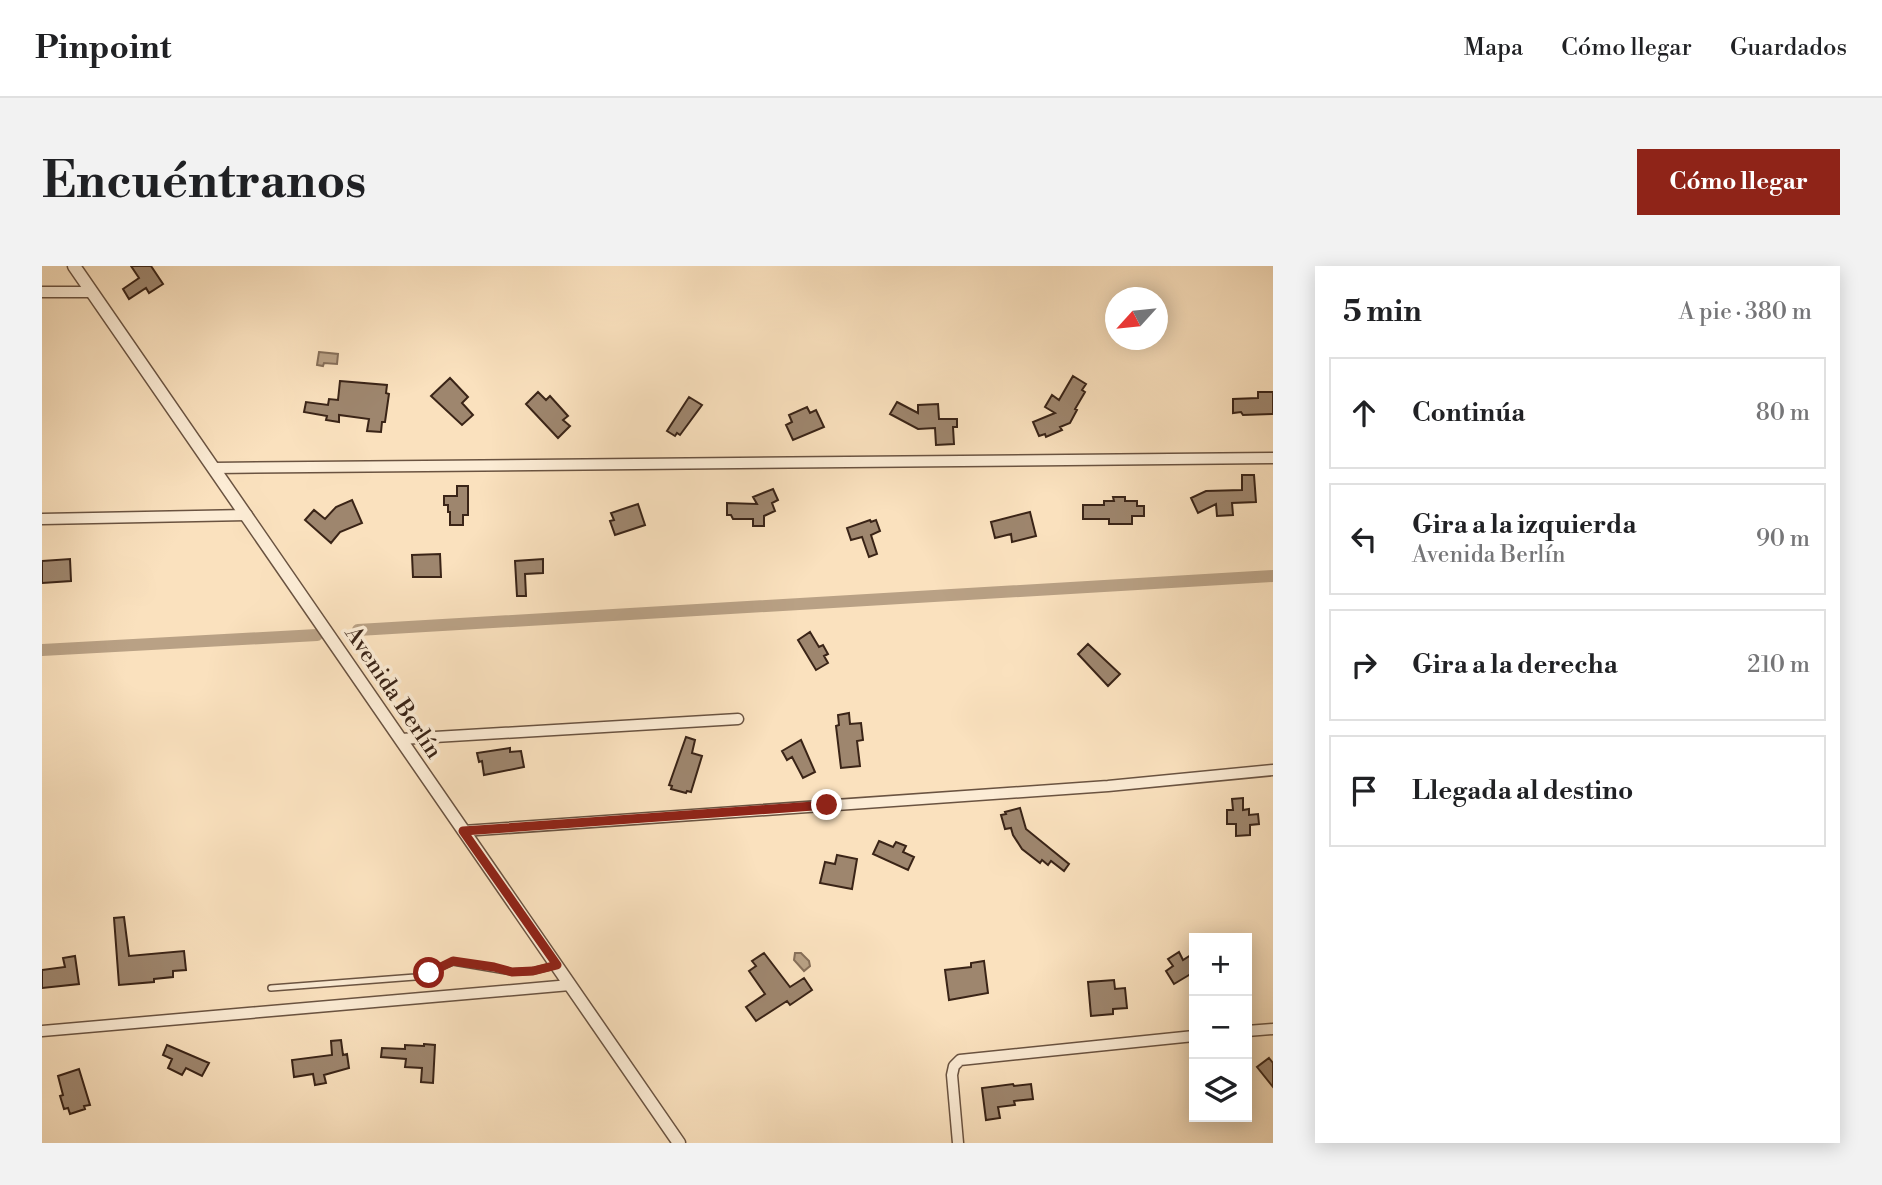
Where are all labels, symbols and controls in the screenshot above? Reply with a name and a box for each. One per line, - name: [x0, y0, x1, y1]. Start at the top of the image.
- text: Pinpoint: [35, 28, 172, 69]
- text: Mapa: [1464, 33, 1523, 63]
- text: Cómo llegar: [1561, 33, 1692, 63]
- text: Guardados: [1730, 33, 1847, 63]
- button: Cómo llegar: [1637, 149, 1840, 215]
- text: Encuéntranos: [42, 152, 366, 213]
- north arrow: [1105, 287, 1168, 350]
- text: 5 min: [1343, 293, 1422, 331]
- text: A pie · 380 m: [1679, 298, 1812, 326]
- icon: ahead: [1345, 394, 1383, 432]
- text: Continúa: [1412, 397, 1525, 429]
- text: 80 m: [1756, 399, 1810, 427]
- text: Gira a la izquierda: [1412, 509, 1636, 541]
- icon: left: [1345, 520, 1383, 558]
- text: 90 m: [1756, 525, 1810, 553]
- text: Avenida Berlín: [1412, 541, 1566, 569]
- street label: Avenida Berlín: [338, 620, 448, 764]
- icon: right: [1345, 646, 1383, 684]
- text: Gira a la derecha: [1412, 649, 1618, 681]
- text: 210 m: [1747, 651, 1810, 679]
- icon: arrive: [1345, 772, 1383, 810]
- text: Llegada al destino: [1412, 775, 1633, 807]
- route end: [811, 789, 842, 820]
- map controls: [1189, 933, 1252, 1122]
- button: +: [1189, 933, 1252, 996]
- route start: [413, 957, 444, 988]
- button: −: [1189, 996, 1252, 1059]
- button: layers: [1189, 1059, 1252, 1122]

